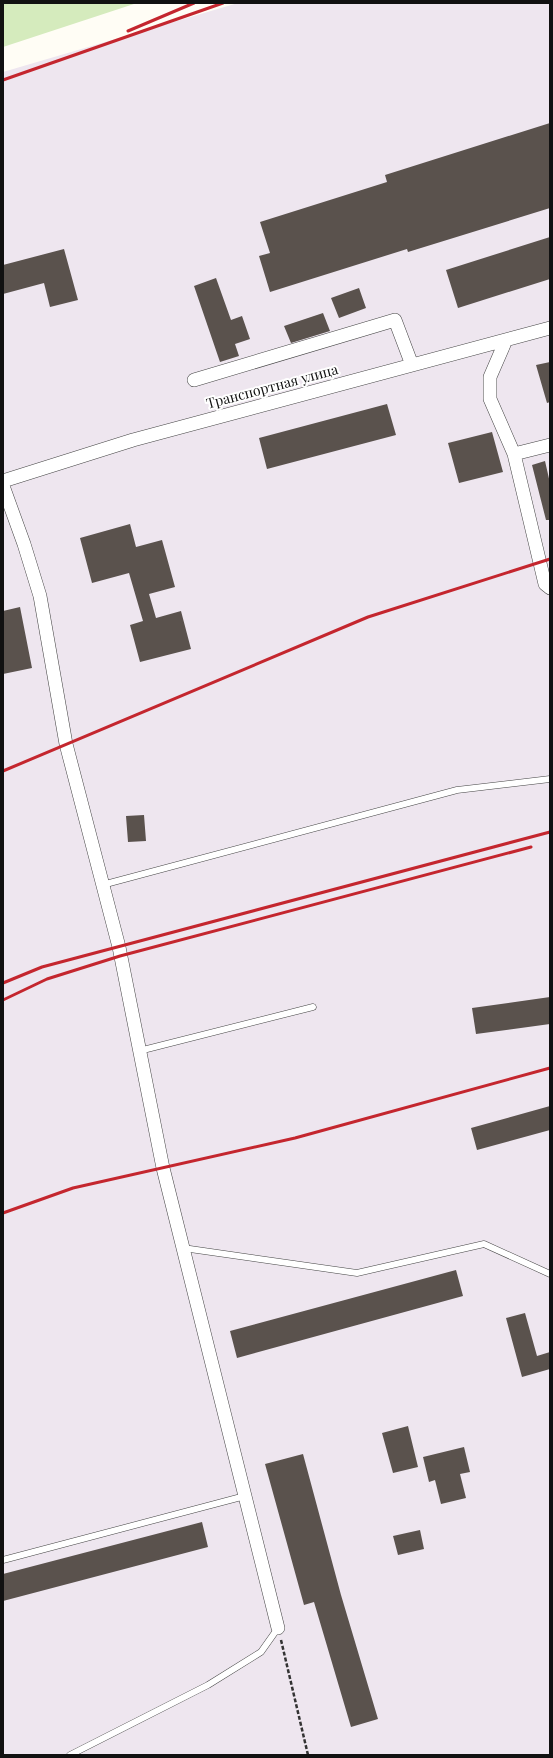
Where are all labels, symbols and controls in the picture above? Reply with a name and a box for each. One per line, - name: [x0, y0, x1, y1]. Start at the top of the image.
- street label: Транспортная улица: [204, 359, 340, 413]

